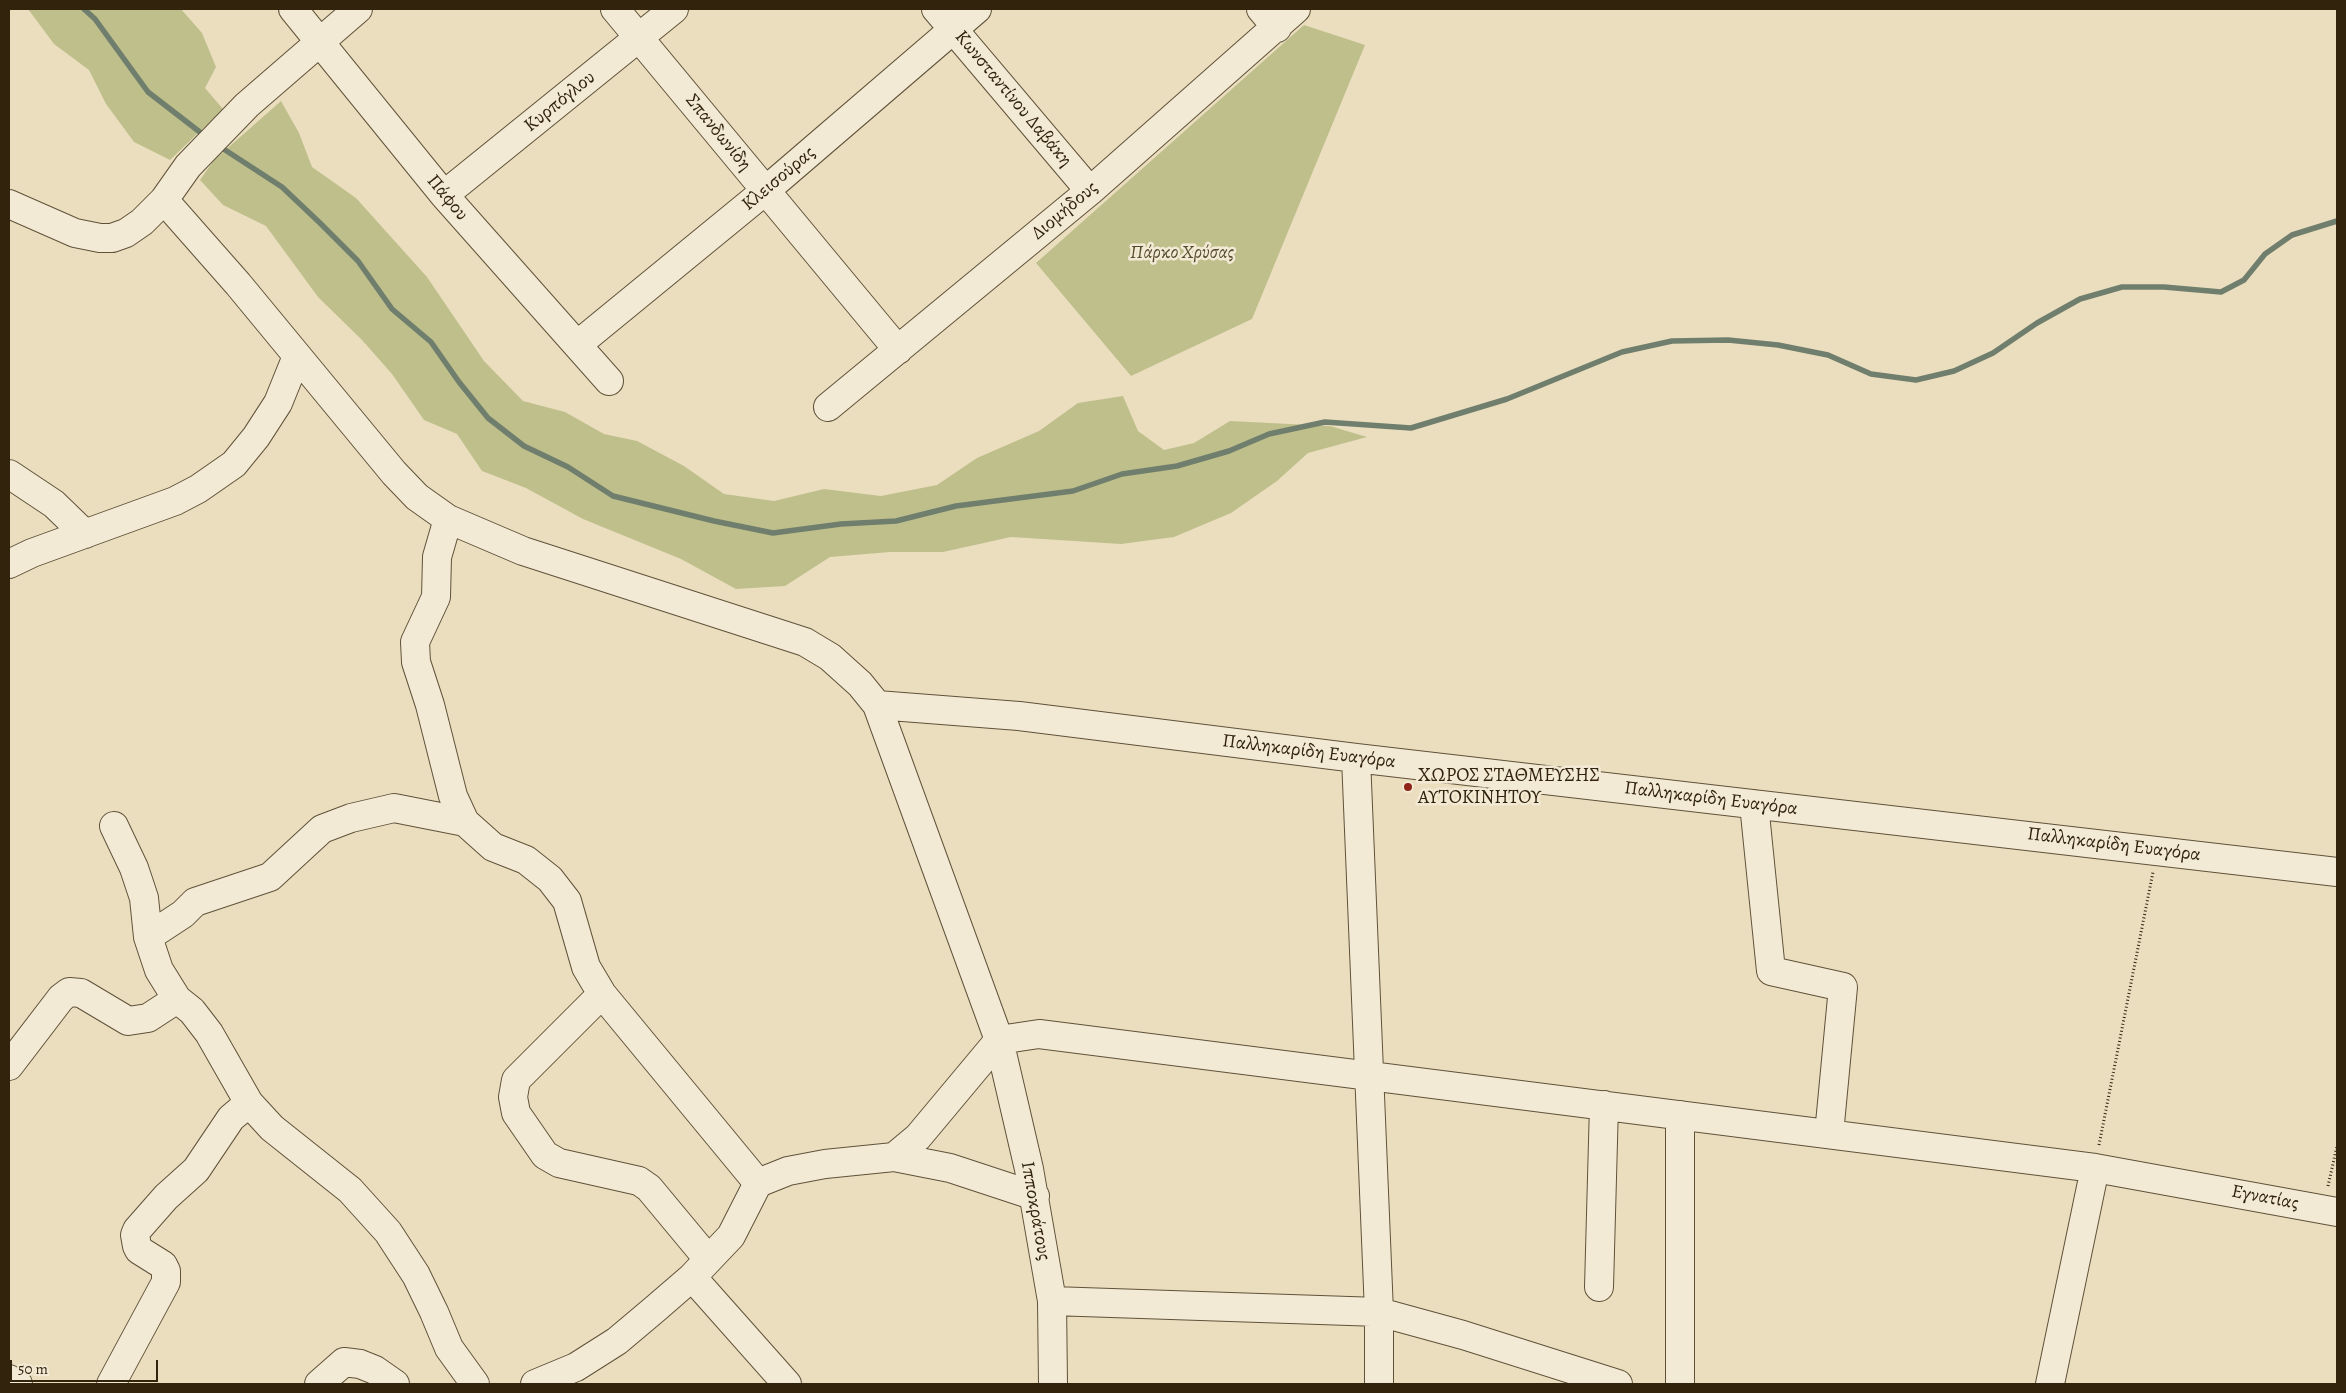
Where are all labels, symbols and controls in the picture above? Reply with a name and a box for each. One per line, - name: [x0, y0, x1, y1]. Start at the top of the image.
- street label: Κωνσταντίνου Δαβάκη: [949, 26, 1077, 172]
- street label: Κυρπόγλου: [520, 66, 600, 138]
- street label: Σπανδωνίδη: [680, 90, 756, 176]
- street label: Κλεισούρας: [738, 142, 820, 216]
- street label: Πάφου: [421, 170, 473, 226]
- street label: Διομήδους: [1027, 177, 1103, 245]
- park label: Πάρκο Χρύσας: [1130, 242, 1234, 264]
- street label: Παλληκαρίδη Ευαγόρα: [1221, 730, 1397, 774]
- place label: ΧΩΡΟΣ ΣΤΑΘΜΕΥΣΗΣ ΑΥΤΟΚΙΝΗΤΟΥ: [1418, 765, 1600, 809]
- street label: Παλληκαρίδη Ευαγόρα: [1623, 777, 1799, 821]
- marker: ΧΩΡΟΣ ΣΤΑΘΜΕΥΣΗΣ ΑΥΤΟΚΙΝΗΤΟΥ: [1402, 781, 1414, 793]
- street label: Παλληκαρίδη Ευαγόρα: [2026, 823, 2202, 867]
- street label: Ιπποκράτους: [1015, 1160, 1055, 1262]
- street label: Εγνατίας: [2230, 1180, 2300, 1216]
- scale bar: [12, 1350, 160, 1382]
- text: 50 m: [18, 1359, 48, 1379]

